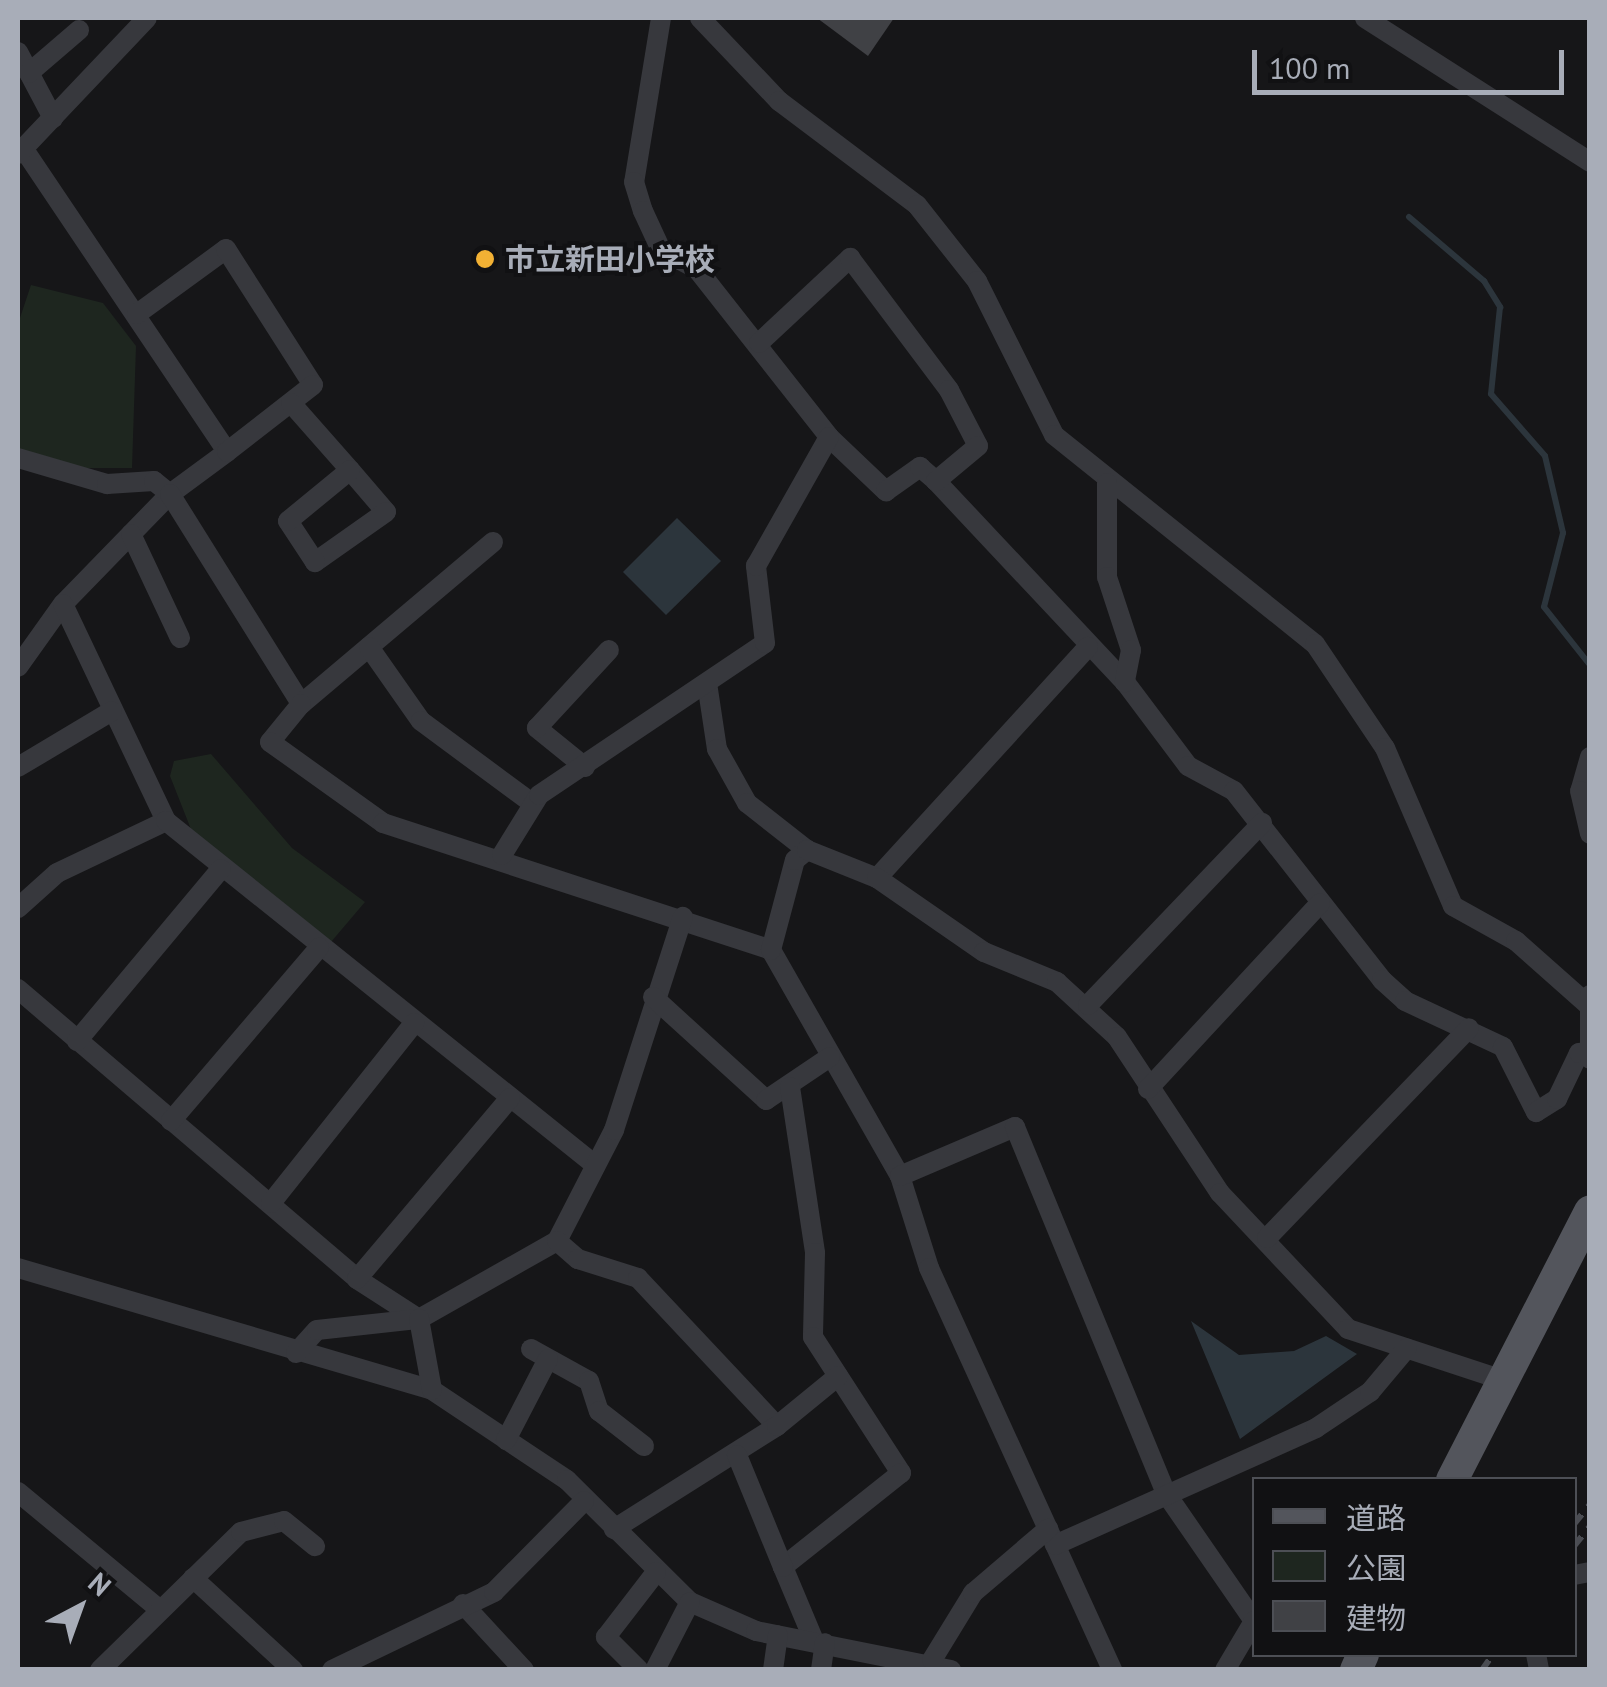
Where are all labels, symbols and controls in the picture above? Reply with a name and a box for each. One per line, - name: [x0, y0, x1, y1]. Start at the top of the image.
- scale bar: [1257, 30, 1570, 92]
- text: 100 m: [1269, 48, 1350, 87]
- place label: 市立新田小学校: [505, 241, 715, 277]
- marker: 市立新田小学校: [474, 248, 496, 270]
- legend: [1252, 1477, 1577, 1657]
- text: 道路: [1346, 1498, 1406, 1537]
- text: 公園: [1346, 1548, 1406, 1587]
- north arrow: [30, 1557, 130, 1657]
- text: N: [81, 1564, 119, 1604]
- text: 建物: [1346, 1598, 1406, 1637]

